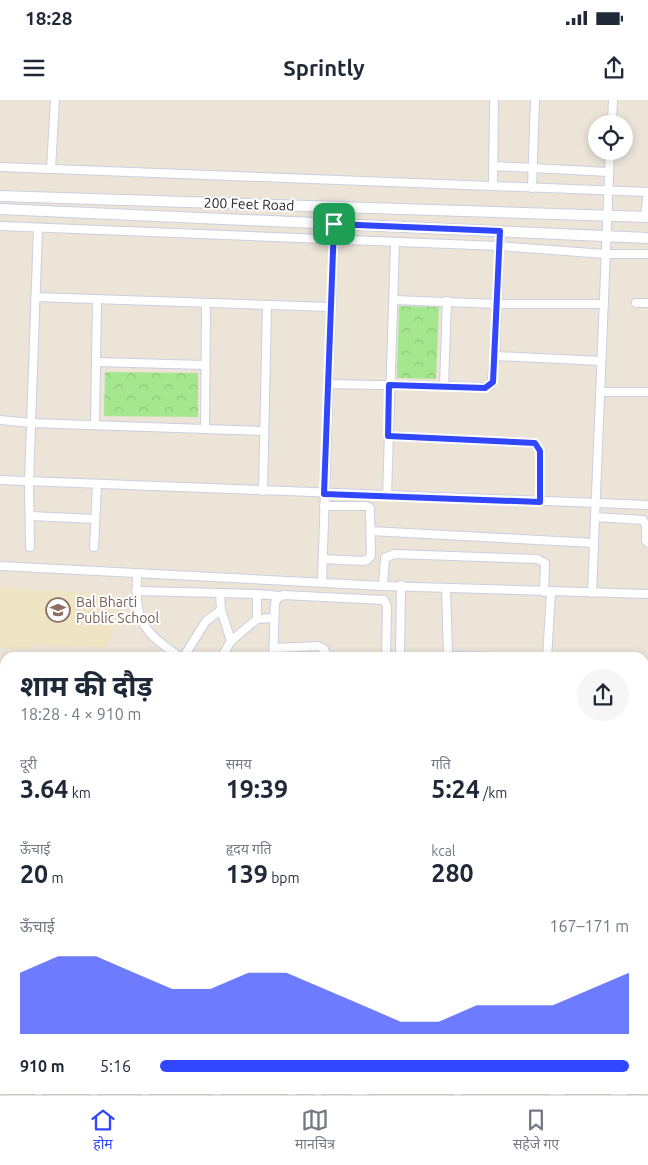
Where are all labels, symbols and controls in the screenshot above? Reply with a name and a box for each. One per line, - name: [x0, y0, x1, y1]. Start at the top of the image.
- text: 18:28: [25, 7, 73, 29]
- icon: menu: [20, 54, 48, 82]
- icon: share: [600, 54, 628, 82]
- text: Sprintly: [283, 55, 365, 80]
- map controls: [588, 115, 633, 160]
- button: locate: [588, 115, 633, 160]
- street label: 200 Feet Road: [203, 194, 295, 214]
- pin: [313, 203, 355, 245]
- icon: arrive: [320, 210, 348, 238]
- place label: Bal Bharti Public School: [76, 594, 160, 626]
- school or university icon: Bal Bharti Public School: [45, 597, 71, 623]
- button: share: [577, 669, 629, 721]
- text: शाम की दौड़: [20, 670, 152, 701]
- text: 18:28 · 4 × 910 m: [20, 705, 141, 723]
- text: दूरी: [20, 756, 37, 772]
- text: समय: [226, 756, 252, 772]
- text: गति: [431, 756, 451, 772]
- text: 3.64: [20, 775, 68, 803]
- text: 19:39: [226, 775, 288, 803]
- text: 5:24: [431, 775, 480, 803]
- text: km: [68, 785, 91, 801]
- text: /km: [480, 785, 507, 801]
- text: ऊँचाई: [20, 841, 50, 857]
- text: हृदय गति: [226, 841, 272, 857]
- text: kcal: [431, 843, 456, 859]
- text: 280: [431, 859, 474, 887]
- text: 20: [20, 860, 48, 888]
- text: 139: [226, 860, 268, 888]
- text: m: [48, 870, 64, 886]
- text: bpm: [268, 870, 300, 886]
- text: ऊँचाई: [20, 917, 55, 935]
- text: 167–171 m: [549, 917, 629, 935]
- text: 910 m: [20, 1057, 65, 1075]
- text: 5:16: [100, 1057, 131, 1075]
- tab: होम: [89, 1106, 117, 1155]
- tab: मानचित्र: [295, 1106, 335, 1155]
- tab: सहेजे गए: [513, 1106, 559, 1155]

